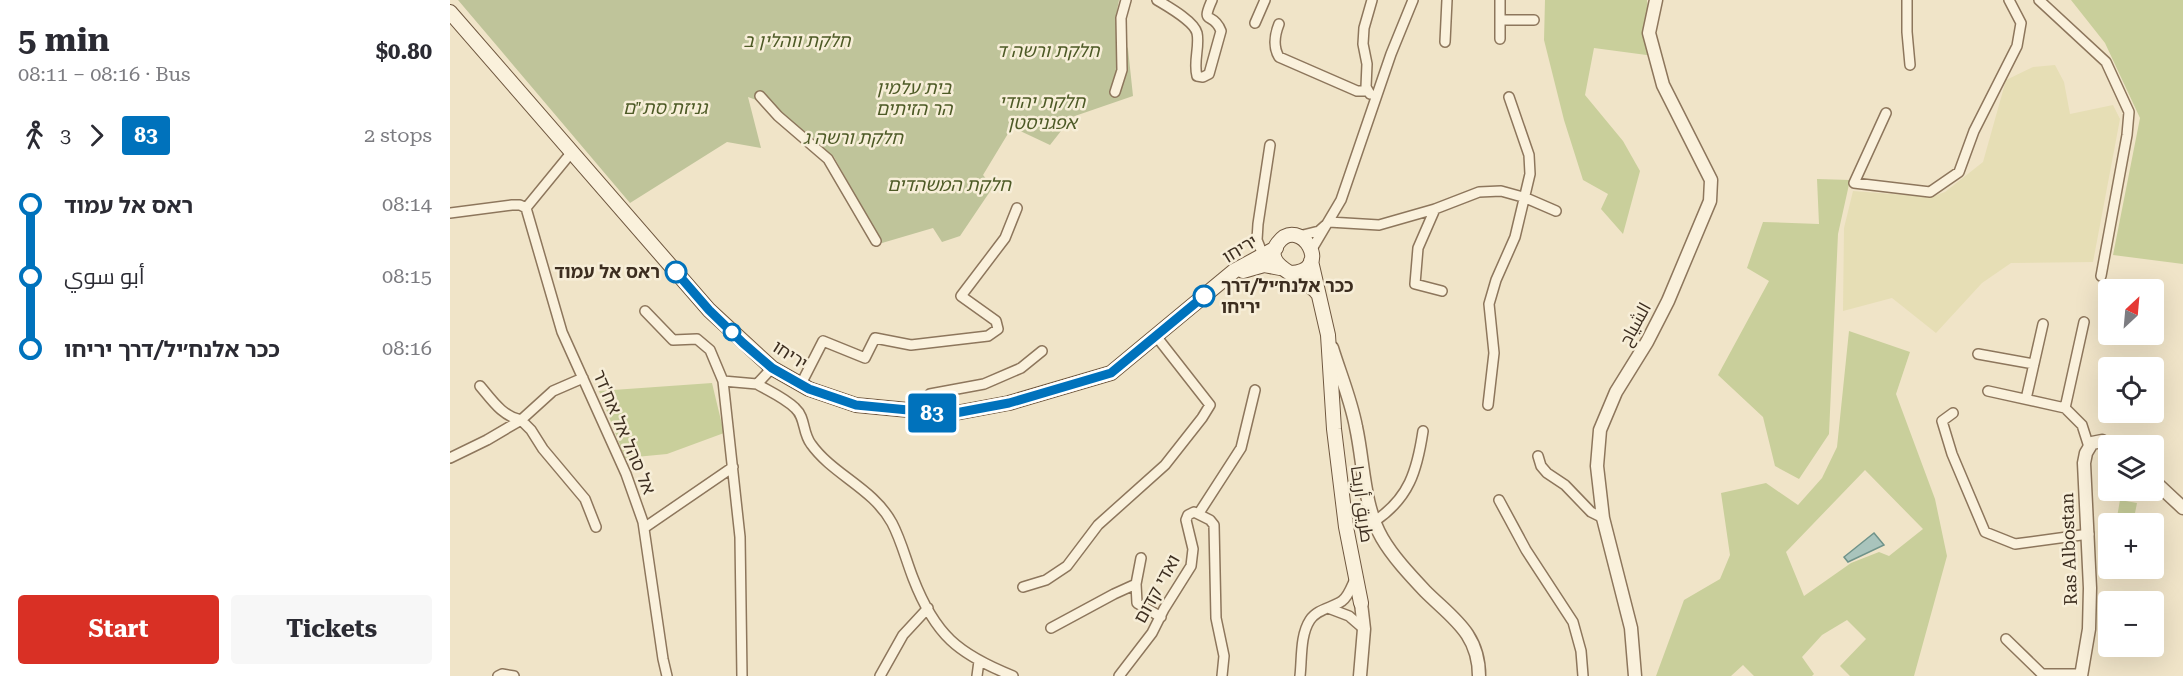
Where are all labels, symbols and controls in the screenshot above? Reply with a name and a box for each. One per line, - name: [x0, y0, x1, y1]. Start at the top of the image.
- text: 5 min: [18, 20, 110, 59]
- park label: חלקת ווהלין ב: [743, 30, 852, 51]
- text: $0.80: [376, 39, 432, 64]
- park label: חלקת ורשה ד: [997, 40, 1101, 61]
- text: 08:11 – 08:16 · Bus: [18, 62, 190, 86]
- park label: בית עלמין הר הזיתים: [876, 77, 954, 119]
- park label: חלקת יהודי אפגניסטן: [999, 91, 1086, 133]
- park label: גניזת סת"ם: [623, 97, 709, 118]
- icon: walk: [18, 119, 51, 152]
- icon: forward: [80, 119, 113, 152]
- text: 3: [60, 123, 71, 147]
- text: 83: [134, 123, 158, 147]
- text: 2 stops: [364, 123, 432, 147]
- park label: חלקת ורשה ג: [803, 127, 904, 148]
- park label: חלקת המשהדים: [887, 174, 1012, 195]
- text: 08:14: [382, 192, 432, 216]
- text: ראס אל עמוד: [64, 193, 193, 218]
- street label: יריחו: [1219, 230, 1261, 267]
- place label: ראס אל עמוד: [554, 261, 660, 282]
- marker: ראס אל עמוד: [665, 261, 687, 283]
- text: أبو سوي: [64, 264, 145, 289]
- text: 08:15: [382, 264, 432, 288]
- place label: ככר אלנח׳יל/דרך יריחו: [1221, 275, 1354, 317]
- north arrow: [2098, 279, 2164, 345]
- map controls: [2098, 279, 2164, 657]
- marker: ככר אלנח׳יל/דרך יריחו: [1193, 285, 1215, 307]
- street label: الشياح: [1614, 298, 1657, 350]
- unlabelled marker: [723, 323, 741, 341]
- text: 08:16: [382, 336, 432, 360]
- street label: יריחו: [769, 336, 811, 373]
- text: ככר אלנח׳יל/דרך יריחו: [64, 337, 280, 362]
- button: locate: [2098, 357, 2164, 423]
- street label: אל סהל אל אח'דר: [589, 366, 660, 497]
- line badge: 83: [905, 394, 959, 432]
- text: 83: [920, 401, 944, 425]
- button: layers: [2098, 435, 2164, 501]
- street label: طريق أريحا: [1345, 464, 1378, 544]
- street label: Ras Albostan: [2056, 492, 2081, 606]
- button: +: [2098, 513, 2164, 579]
- street label: ואדי קדום: [1129, 551, 1184, 627]
- button: −: [2098, 591, 2164, 657]
- button: Start: [18, 595, 219, 664]
- button: Tickets: [231, 595, 432, 664]

